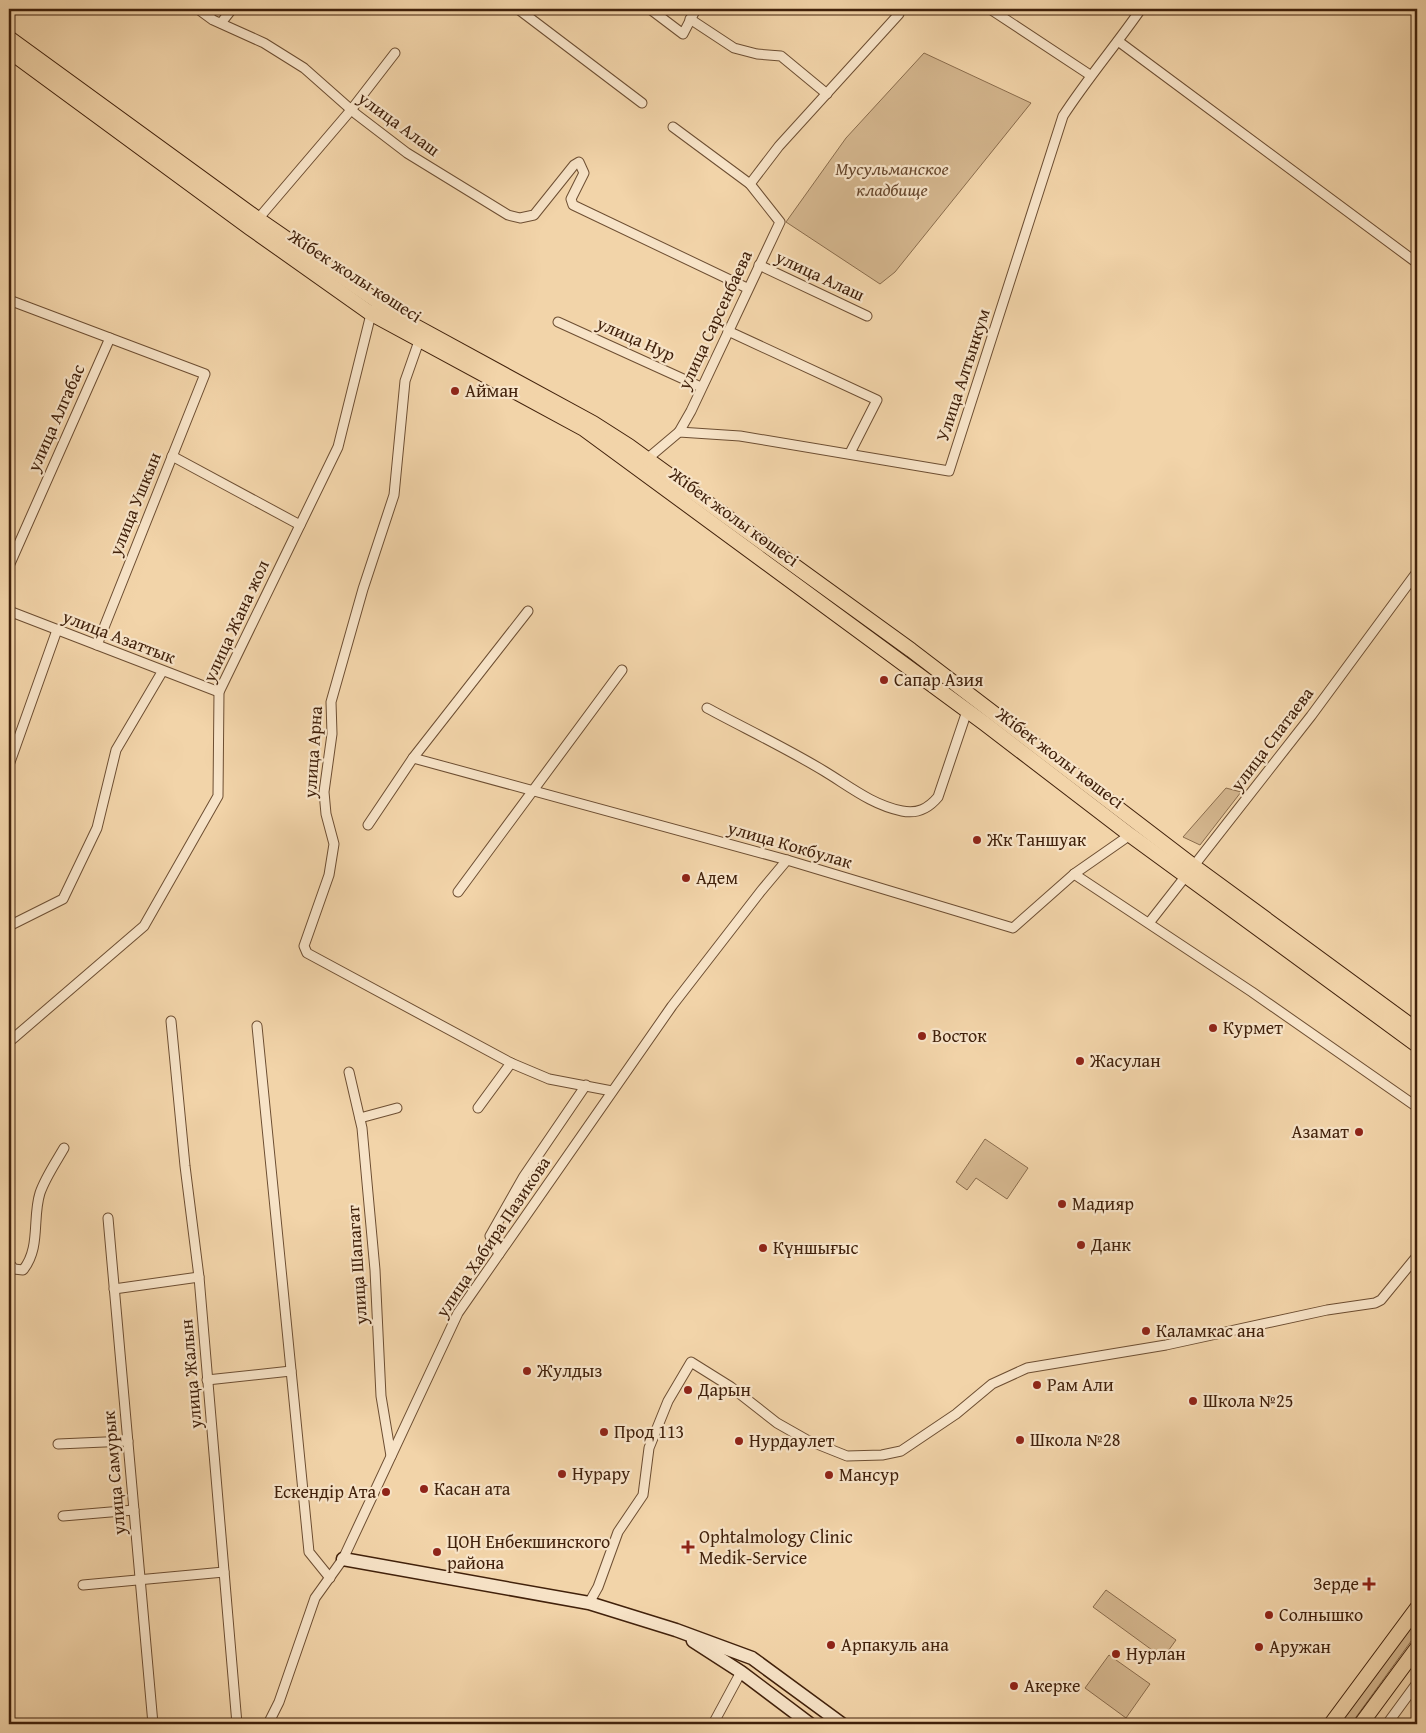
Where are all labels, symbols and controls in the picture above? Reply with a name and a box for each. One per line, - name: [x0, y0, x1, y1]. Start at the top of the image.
- street label: улица Алаш: [352, 84, 446, 163]
- park label: Мусульманское кладбище: [835, 155, 949, 203]
- street label: Жібек жолы көшесі: [282, 222, 427, 329]
- street label: улица Алаш: [770, 243, 870, 308]
- street label: улица Сарсенбаева: [670, 245, 759, 395]
- street label: Улица Алтынкум: [928, 305, 997, 445]
- street label: улица Нур: [592, 309, 680, 368]
- street label: улица Алгабас: [19, 360, 91, 477]
- place label: Айман: [465, 377, 519, 404]
- marker: Айман: [449, 385, 461, 397]
- street label: улица Ушкын: [101, 448, 168, 561]
- street label: Жібек жолы көшесі: [663, 460, 805, 573]
- street label: улица Жана жол: [195, 555, 276, 687]
- street label: улица Азаттык: [58, 602, 180, 671]
- place label: Сапар Азия: [894, 666, 983, 693]
- marker: Сапар Азия: [878, 674, 890, 686]
- street label: улица Спатаева: [1223, 681, 1320, 797]
- street label: Жібек жолы көшесі: [990, 700, 1130, 815]
- street label: улица Арна: [296, 705, 329, 800]
- street label: улица Кокбулак: [724, 814, 856, 875]
- place label: Жк Таншуак: [986, 826, 1087, 853]
- marker: Жк Таншуак: [971, 834, 983, 846]
- place label: Адем: [696, 864, 738, 891]
- marker: Адем: [680, 872, 692, 884]
- place label: Курмет: [1223, 1014, 1283, 1041]
- place label: Восток: [932, 1022, 987, 1049]
- marker: Курмет: [1207, 1022, 1219, 1034]
- marker: Восток: [916, 1030, 928, 1042]
- place label: Жасулан: [1089, 1047, 1161, 1074]
- marker: Жасулан: [1074, 1055, 1086, 1067]
- place label: Азамат: [1292, 1118, 1349, 1145]
- marker: Азамат: [1353, 1126, 1365, 1138]
- street label: улица Хабира Пазикова: [428, 1150, 557, 1323]
- place label: Мадияр: [1072, 1190, 1134, 1217]
- marker: Мадияр: [1056, 1198, 1068, 1210]
- street label: улица Шапагат: [339, 1204, 374, 1327]
- place label: Данк: [1090, 1231, 1132, 1258]
- place label: Күншығыс: [773, 1234, 858, 1261]
- marker: Данк: [1075, 1239, 1087, 1251]
- marker: Күншығыс: [757, 1242, 769, 1254]
- place label: Каламкас ана: [1156, 1317, 1265, 1344]
- street label: улица Жалын: [172, 1318, 209, 1431]
- marker: Каламкас ана: [1140, 1325, 1152, 1337]
- place label: Жулдыз: [536, 1357, 602, 1384]
- marker: Жулдыз: [521, 1365, 533, 1377]
- place label: Рам Али: [1047, 1371, 1114, 1398]
- place label: Дарын: [697, 1376, 751, 1403]
- marker: Рам Али: [1031, 1379, 1043, 1391]
- marker: Дарын: [682, 1384, 694, 1396]
- place label: Школа №25: [1203, 1387, 1293, 1414]
- marker: Школа №25: [1187, 1395, 1199, 1407]
- street label: улица Самурык: [95, 1409, 132, 1537]
- place label: Прод 113: [614, 1418, 684, 1445]
- marker: Прод 113: [598, 1426, 610, 1438]
- place label: Школа №28: [1030, 1426, 1120, 1453]
- place label: Нурдаулет: [749, 1427, 835, 1454]
- marker: Школа №28: [1014, 1434, 1026, 1446]
- marker: Нурдаулет: [733, 1435, 745, 1447]
- place label: Нурару: [572, 1460, 630, 1487]
- place label: Мансур: [839, 1461, 899, 1488]
- marker: Нурару: [556, 1468, 568, 1480]
- marker: Мансур: [823, 1469, 835, 1481]
- place label: Касан ата: [434, 1475, 511, 1502]
- place label: Ескендір Ата: [274, 1478, 376, 1505]
- marker: Касан ата: [418, 1483, 430, 1495]
- marker: Ескендір Ата: [380, 1486, 392, 1498]
- place label: Ophtalmology Clinic Medik-Service: [699, 1523, 853, 1571]
- place label: ЦОН Енбекшинского района: [447, 1528, 610, 1576]
- marker: Ophtalmology Clinic Medik-Service: [681, 1540, 695, 1554]
- marker: ЦОН Енбекшинского района: [431, 1546, 443, 1558]
- place label: Зерде: [1313, 1570, 1359, 1597]
- marker: Зерде: [1363, 1578, 1375, 1590]
- place label: Солнышко: [1279, 1601, 1363, 1628]
- marker: Солнышко: [1263, 1609, 1275, 1621]
- place label: Арпакуль ана: [841, 1631, 949, 1658]
- place label: Аружан: [1269, 1633, 1331, 1660]
- marker: Арпакуль ана: [825, 1639, 837, 1651]
- place label: Нурлан: [1126, 1640, 1186, 1667]
- marker: Аружан: [1253, 1641, 1265, 1653]
- marker: Нурлан: [1110, 1648, 1122, 1660]
- place label: Акерке: [1024, 1672, 1080, 1699]
- marker: Акерке: [1008, 1680, 1020, 1692]

